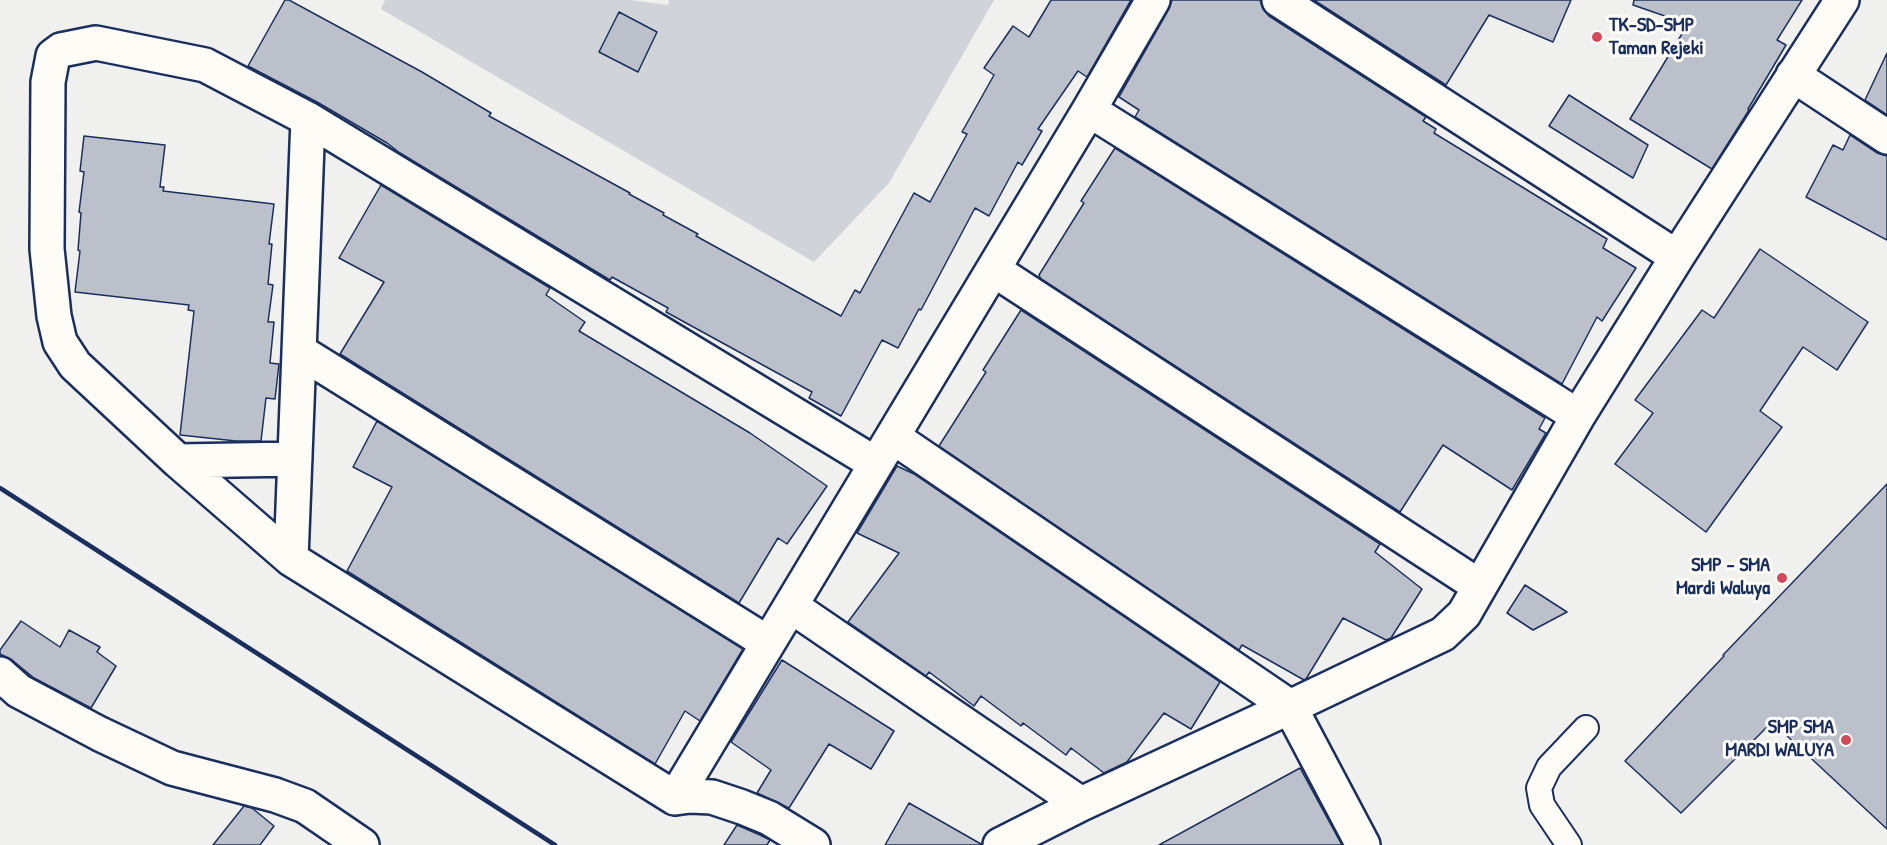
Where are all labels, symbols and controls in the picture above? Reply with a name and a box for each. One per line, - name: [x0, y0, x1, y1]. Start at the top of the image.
- place label: TK-SD-SMP Taman Rejeki: [1609, 14, 1704, 61]
- marker: TK-SD-SMP Taman Rejeki: [1590, 30, 1604, 44]
- place label: SMP - SMA Mardi Waluya: [1676, 554, 1770, 601]
- marker: SMP - SMA Mardi Waluya: [1775, 571, 1789, 585]
- place label: SMP SMA MARDI WALUYA: [1725, 716, 1834, 763]
- marker: SMP SMA MARDI WALUYA: [1839, 733, 1853, 747]

